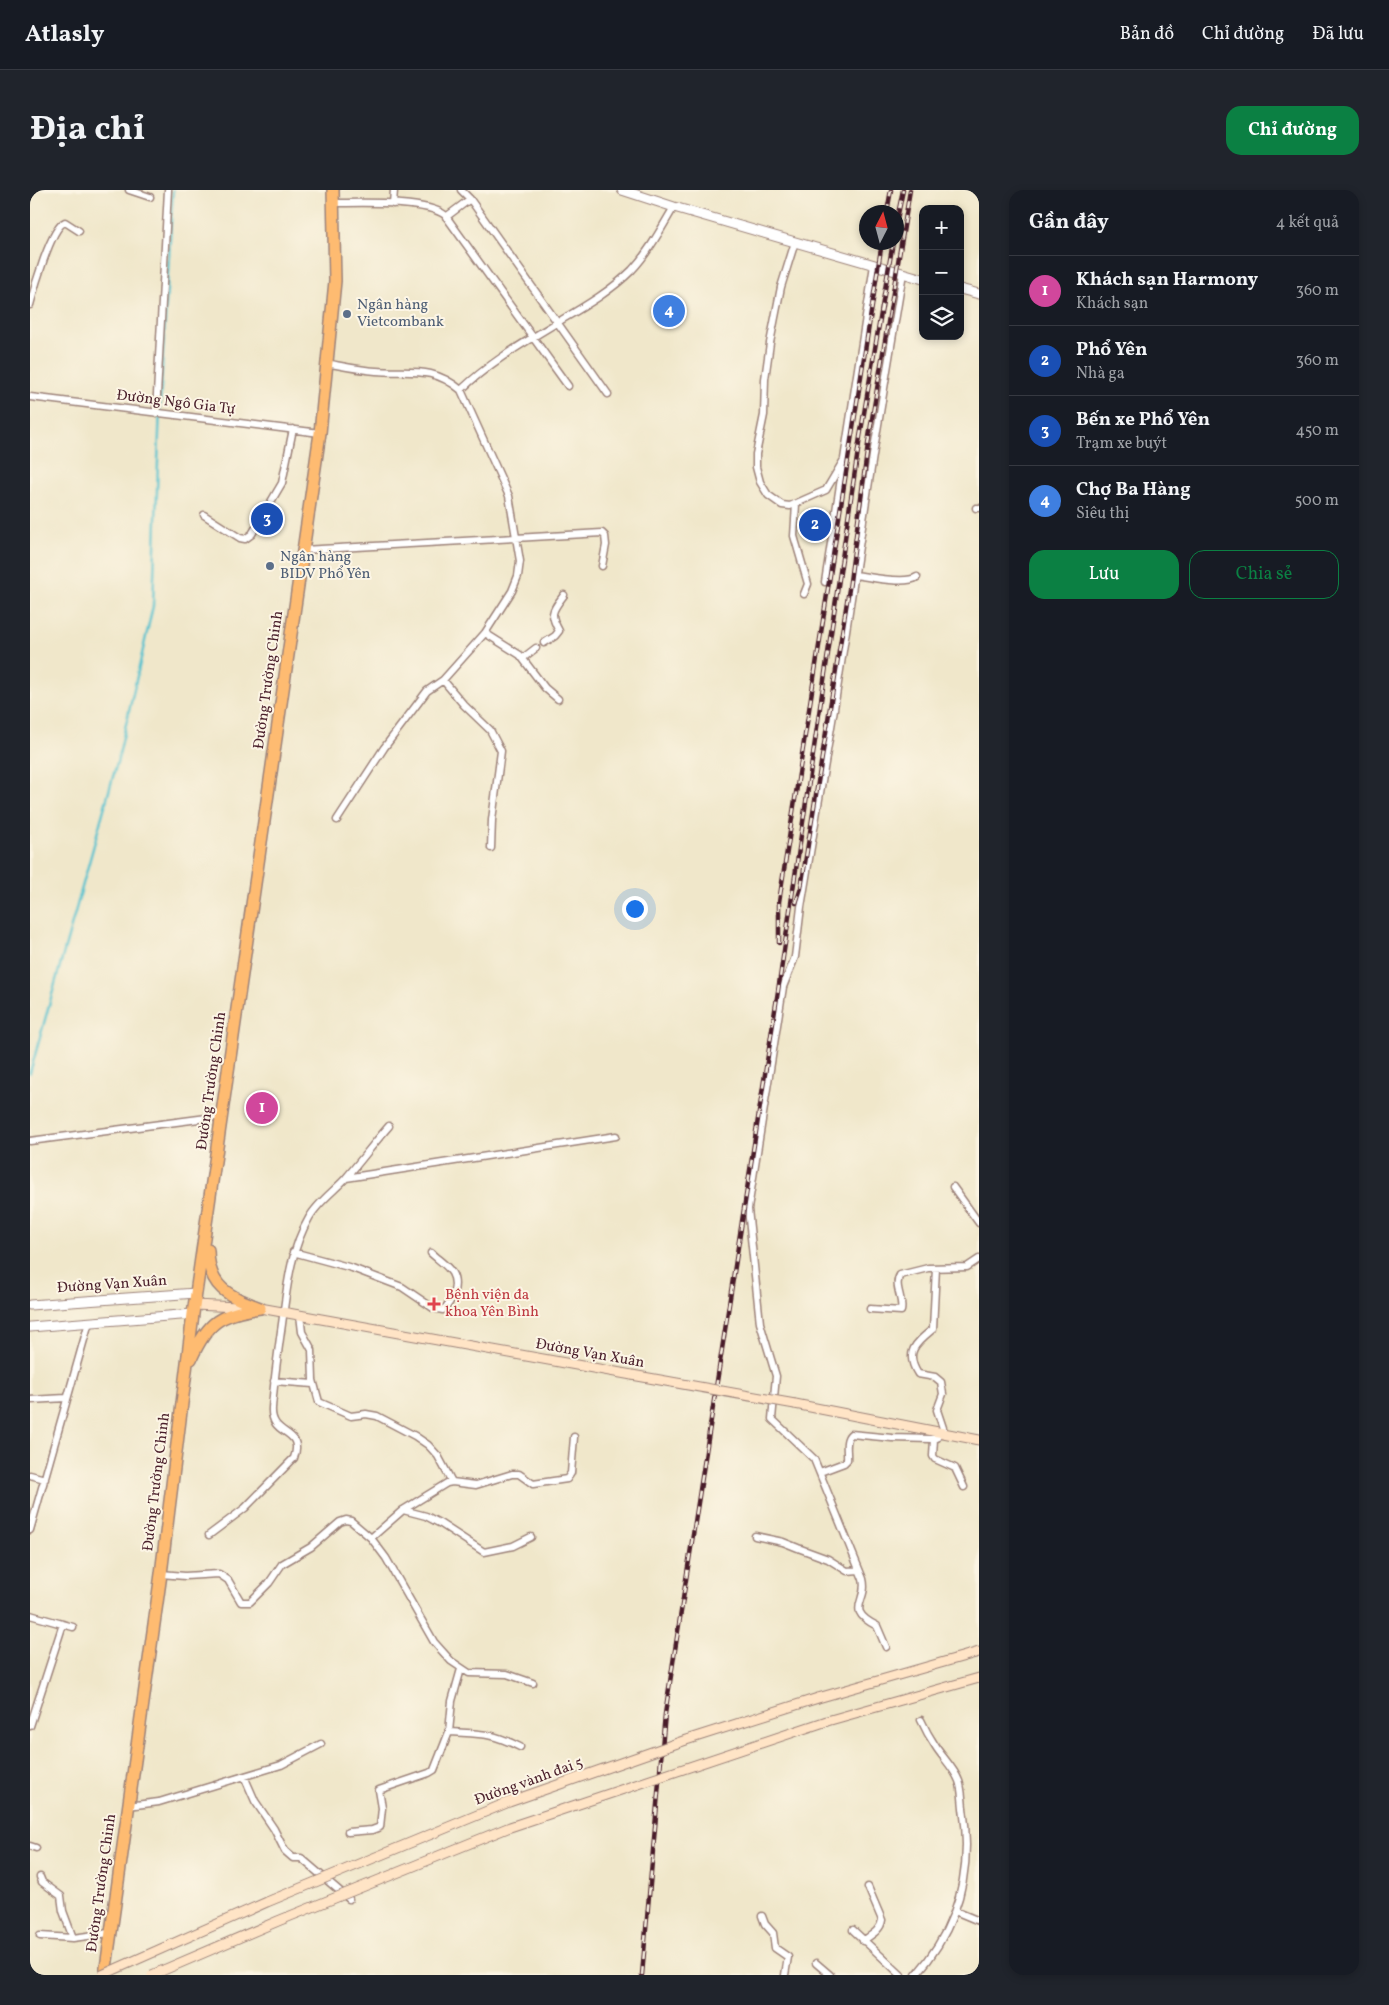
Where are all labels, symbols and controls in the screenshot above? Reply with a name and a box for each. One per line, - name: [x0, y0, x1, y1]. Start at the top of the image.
- text: Atlasly: [25, 18, 104, 52]
- text: Bản đồ: [1120, 22, 1174, 47]
- text: Chỉ đường: [1202, 22, 1284, 47]
- text: Đã lưu: [1312, 22, 1364, 47]
- text: Địa chỉ: [30, 106, 145, 154]
- button: Chỉ đường: [1226, 106, 1359, 155]
- north arrow: [859, 205, 904, 250]
- map controls: [919, 205, 964, 340]
- button: +: [919, 205, 964, 250]
- text: Gần đây: [1029, 208, 1109, 237]
- text: 4 kết quả: [1276, 212, 1339, 234]
- button: −: [919, 250, 964, 295]
- text: Khách sạn Harmony: [1076, 267, 1258, 293]
- text: 1: [1042, 280, 1048, 302]
- text: 360 m: [1296, 280, 1339, 302]
- pin: 4: [653, 292, 685, 330]
- text: Khách sạn: [1076, 293, 1148, 315]
- place label: Ngân hàng Vietcombank: [357, 295, 444, 333]
- button: layers: [919, 295, 964, 340]
- marker: Ngân hàng Vietcombank: [341, 308, 353, 320]
- text: Phổ Yên: [1076, 337, 1147, 363]
- text: 2: [1041, 350, 1049, 372]
- text: 360 m: [1296, 350, 1339, 372]
- text: Nhà ga: [1076, 363, 1125, 385]
- street label: Đường Ngô Gia Tự: [115, 385, 237, 421]
- text: Bến xe Phổ Yên: [1076, 407, 1210, 433]
- text: 3: [1041, 420, 1049, 442]
- text: 450 m: [1296, 420, 1339, 442]
- text: Trạm xe buýt: [1076, 433, 1167, 455]
- text: Chợ Ba Hàng: [1076, 477, 1191, 503]
- text: 4: [1040, 490, 1050, 512]
- text: 500 m: [1295, 490, 1339, 512]
- pin: 3: [251, 500, 283, 538]
- text: Siêu thị: [1076, 503, 1129, 525]
- pin: 2: [799, 506, 831, 544]
- place label: Ngân hàng BIDV Phổ Yên: [280, 547, 371, 585]
- button: Lưu: [1029, 550, 1179, 599]
- button: Chia sẻ: [1189, 550, 1339, 599]
- marker: Ngân hàng BIDV Phổ Yên: [264, 560, 276, 572]
- street label: Đường Trường Chinh: [249, 609, 289, 751]
- your location: [622, 896, 648, 922]
- street label: Đường Trường Chinh: [192, 1010, 232, 1152]
- pin: 1: [246, 1089, 278, 1127]
- street label: Đường Vạn Xuân: [56, 1271, 168, 1299]
- place label: Bệnh viện đa khoa Yên Bình: [445, 1285, 539, 1323]
- marker: Bệnh viện đa khoa Yên Bình: [427, 1297, 441, 1311]
- street label: Đường Vạn Xuân: [534, 1334, 646, 1374]
- street label: Đường Trường Chinh: [138, 1411, 176, 1553]
- street label: Đường vành đai 5: [472, 1753, 586, 1811]
- street label: Đường Trường Chinh: [82, 1812, 122, 1954]

